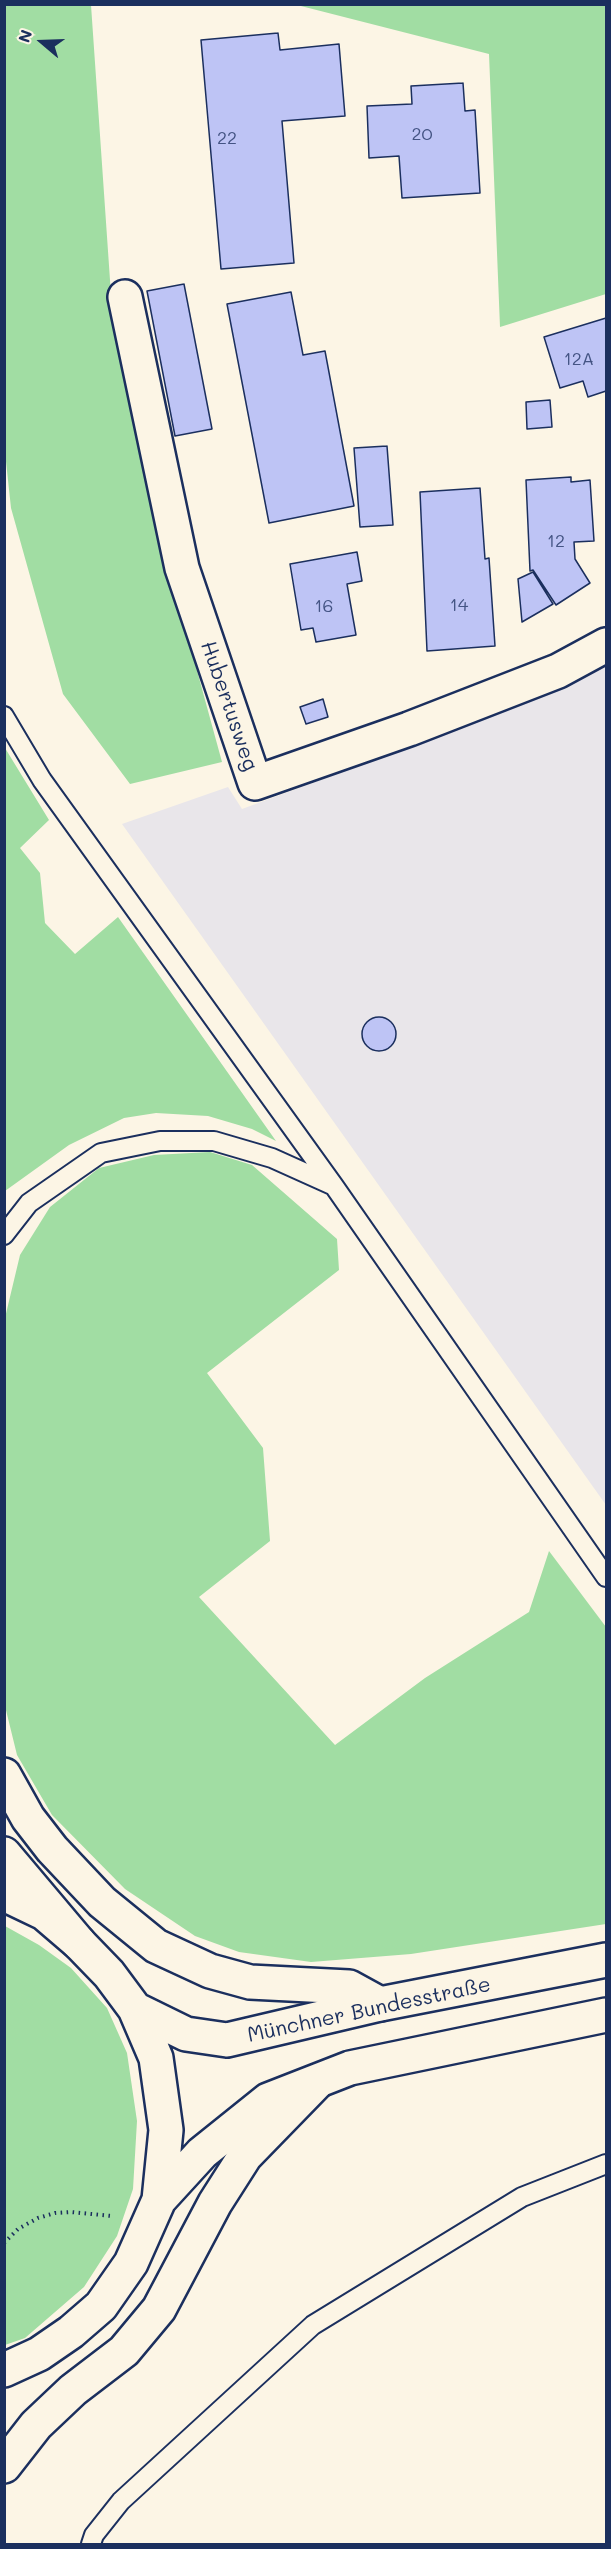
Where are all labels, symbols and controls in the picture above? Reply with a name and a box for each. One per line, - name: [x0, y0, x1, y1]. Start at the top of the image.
- north arrow: [12, 12, 72, 72]
- text: N: [13, 27, 36, 45]
- house number: 20: [411, 123, 433, 145]
- house number: 22: [217, 127, 237, 149]
- house number: 12A: [564, 348, 594, 370]
- house number: 12: [547, 530, 565, 552]
- house number: 14: [450, 594, 468, 616]
- house number: 16: [315, 595, 333, 617]
- street label: Hubertusweg: [195, 638, 263, 774]
- street label: Münchner Bundesstraße: [245, 1972, 493, 2048]

